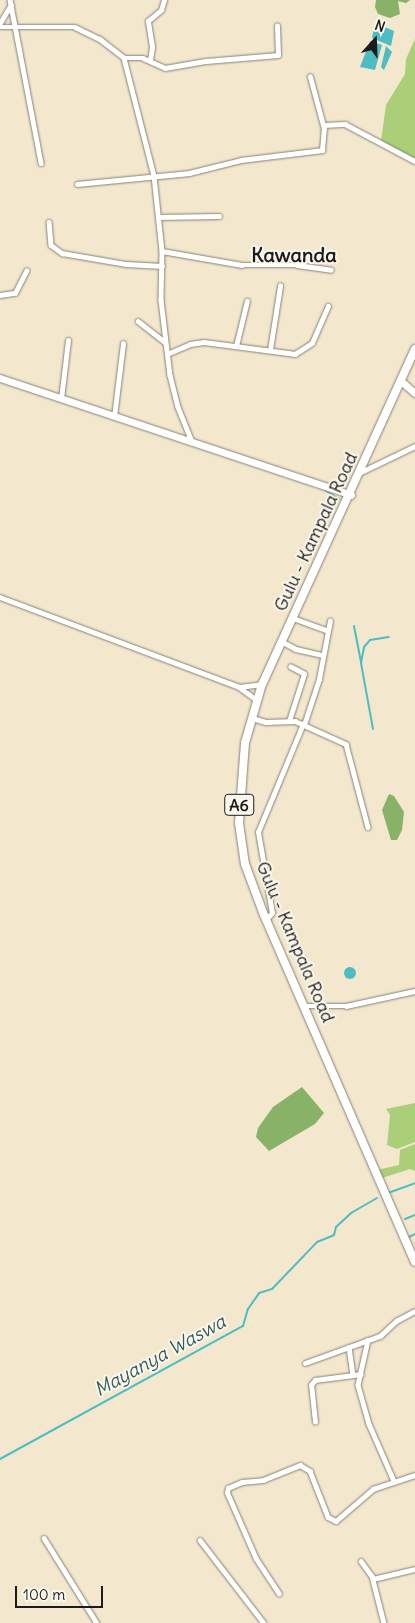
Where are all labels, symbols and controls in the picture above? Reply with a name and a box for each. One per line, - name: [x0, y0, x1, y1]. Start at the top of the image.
- north arrow: [350, 15, 400, 65]
- text: N: [373, 16, 388, 36]
- district label: Kawanda: [251, 242, 337, 266]
- street label: Gulu - Kampala Road: [270, 449, 362, 615]
- road number: A6: [224, 792, 254, 818]
- street label: Gulu - Kampala Road: [251, 858, 339, 1026]
- water label: Mayanya Waswa: [90, 1310, 230, 1402]
- scale bar: [18, 1576, 105, 1608]
- text: 100 m: [23, 1585, 65, 1604]

